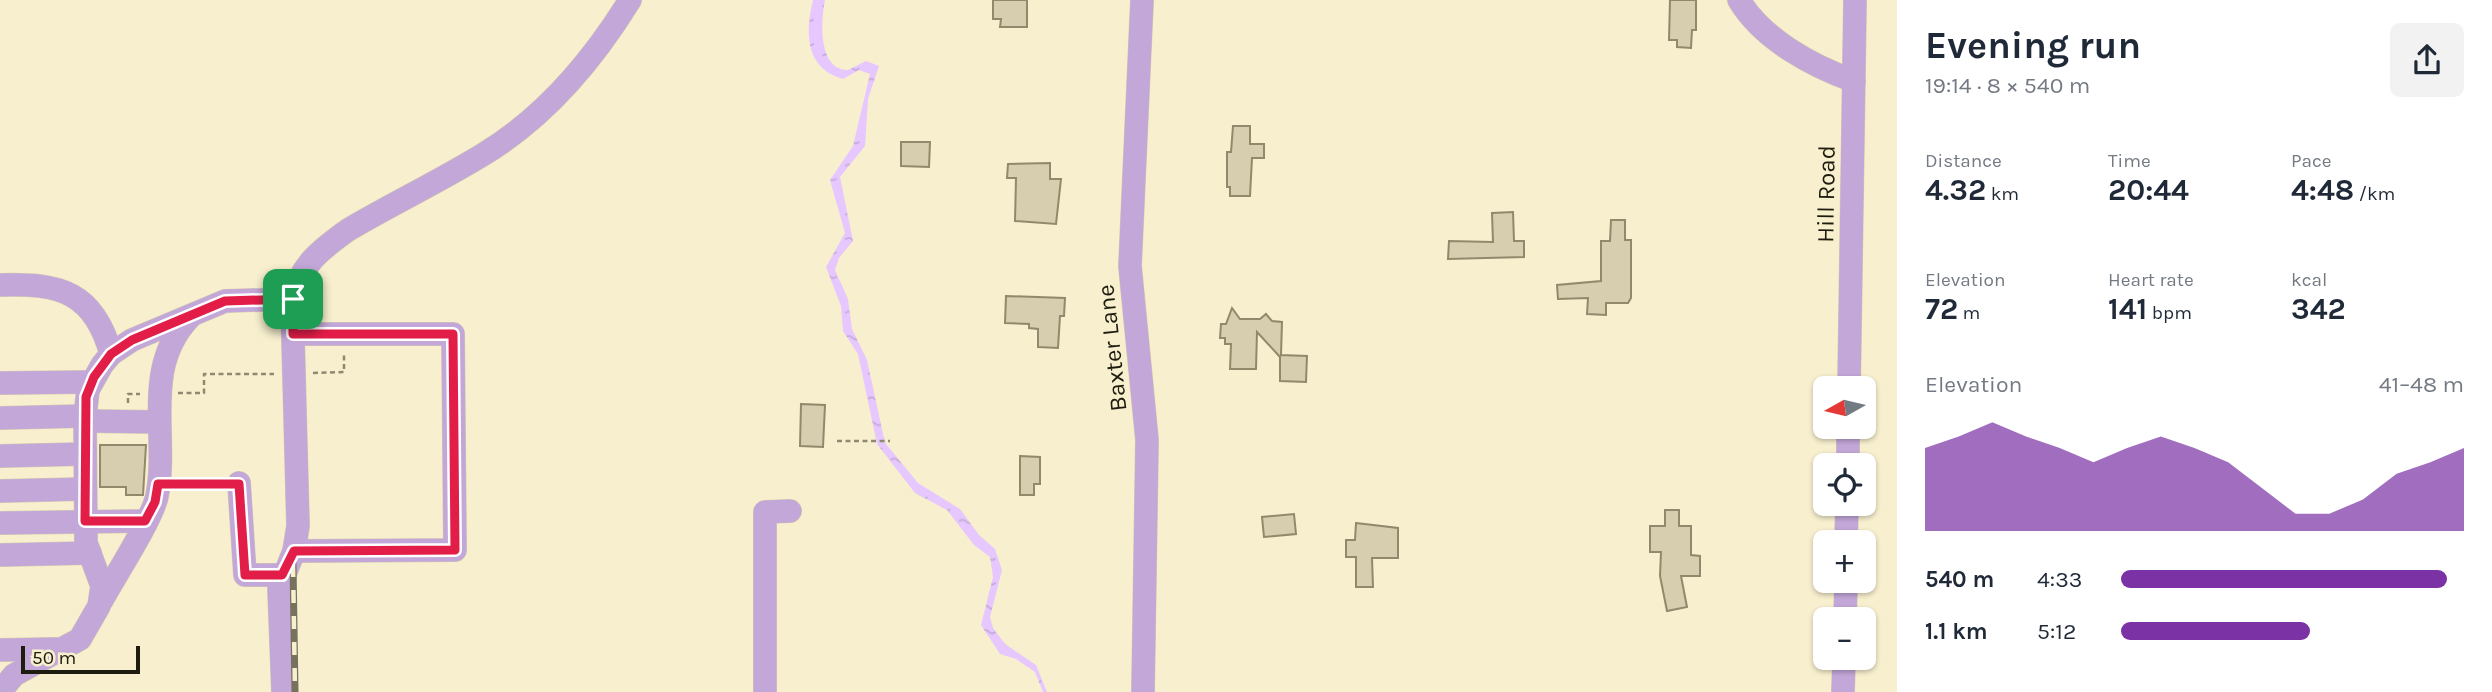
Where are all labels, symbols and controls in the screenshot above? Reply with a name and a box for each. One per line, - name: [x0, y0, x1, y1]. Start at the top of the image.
- text: Evening run: [1925, 23, 2141, 68]
- button: share: [2390, 23, 2464, 97]
- text: 19:14 · 8 × 540 m: [1925, 72, 2090, 99]
- street label: Hill Road: [1811, 145, 1841, 243]
- text: Distance: [1925, 150, 2002, 172]
- text: Time: [2108, 150, 2151, 172]
- text: Pace: [2291, 150, 2332, 172]
- text: 4.32: [1925, 172, 1986, 208]
- text: 20:44: [2108, 172, 2189, 208]
- text: 4:48: [2291, 172, 2354, 208]
- text: km: [1986, 183, 2019, 205]
- text: /km: [2354, 183, 2395, 205]
- pin: [263, 269, 323, 329]
- text: Elevation: [1925, 269, 2005, 291]
- text: Heart rate: [2108, 269, 2194, 291]
- text: kcal: [2291, 269, 2327, 291]
- icon: arrive: [274, 280, 312, 318]
- street label: Baxter Lane: [1091, 283, 1133, 413]
- text: 72: [1925, 291, 1958, 327]
- text: 141: [2108, 291, 2147, 327]
- text: 342: [2291, 291, 2346, 327]
- text: m: [1958, 302, 1980, 324]
- text: bpm: [2147, 302, 2192, 324]
- text: Elevation: [1925, 371, 2022, 398]
- text: 41–48 m: [2379, 371, 2464, 398]
- north arrow: [1813, 376, 1876, 439]
- map controls: [1813, 376, 1876, 670]
- button: locate: [1813, 453, 1876, 516]
- button: +: [1813, 530, 1876, 593]
- text: 540 m: [1925, 566, 1994, 593]
- text: 4:33: [2037, 566, 2082, 593]
- button: −: [1813, 607, 1876, 670]
- text: 1.1 km: [1925, 618, 1988, 645]
- text: 5:12: [2037, 618, 2076, 645]
- scale bar: [21, 643, 140, 675]
- text: 50 m: [32, 647, 76, 669]

